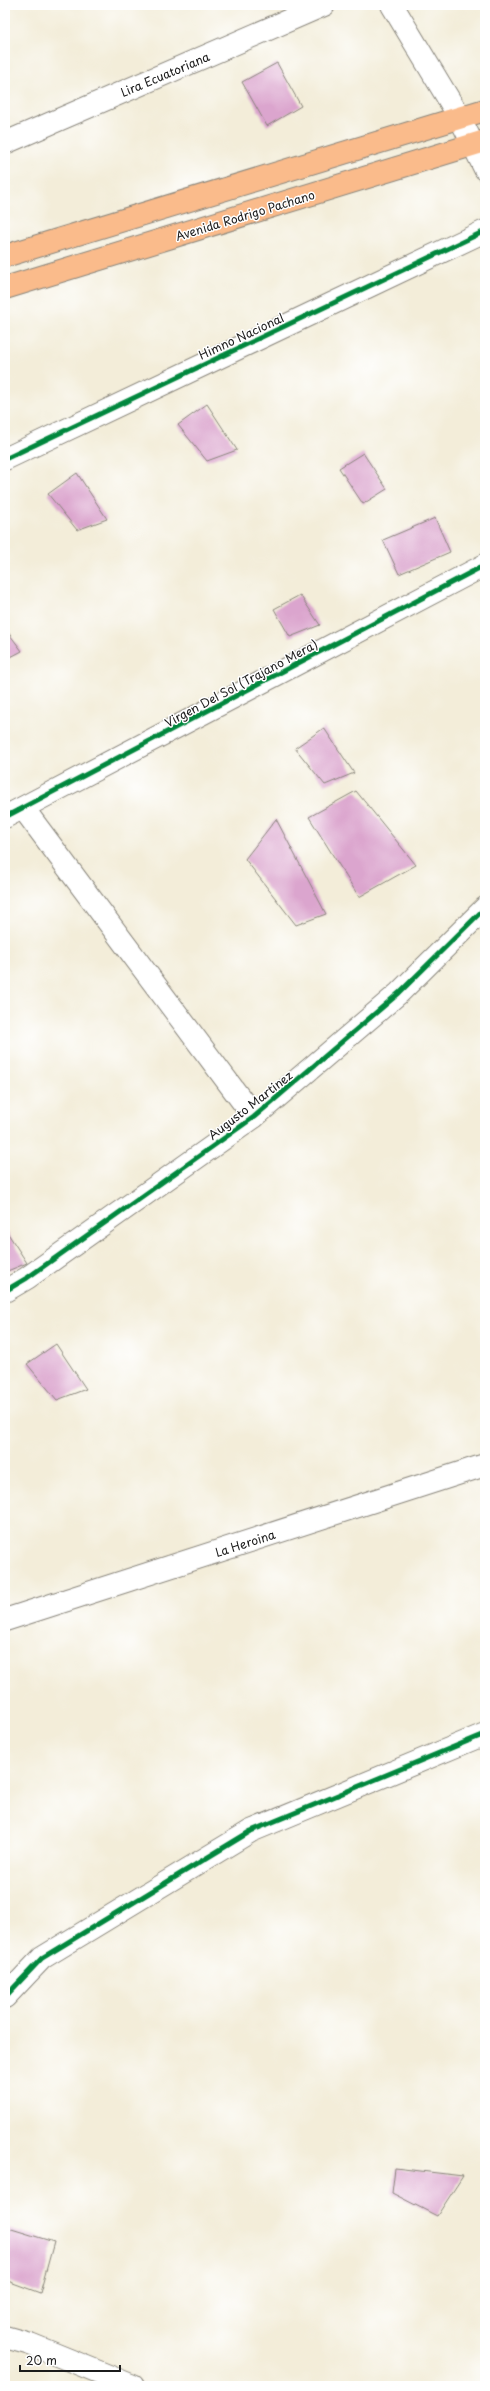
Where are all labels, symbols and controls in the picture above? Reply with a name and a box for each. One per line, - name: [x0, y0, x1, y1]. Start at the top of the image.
- street label: Lira Ecuatoriana: [118, 47, 213, 101]
- street label: Avenida Rodrigo Pachano: [173, 185, 317, 245]
- street label: Himno Nacional: [195, 308, 287, 364]
- street label: Virgen Del Sol (Trajano Mera): [161, 635, 321, 731]
- street label: Augusto Martinez: [204, 1066, 296, 1144]
- street label: La Heroina: [213, 1525, 278, 1561]
- scale bar: [20, 2347, 120, 2373]
- text: 20 m: [26, 2351, 57, 2369]

